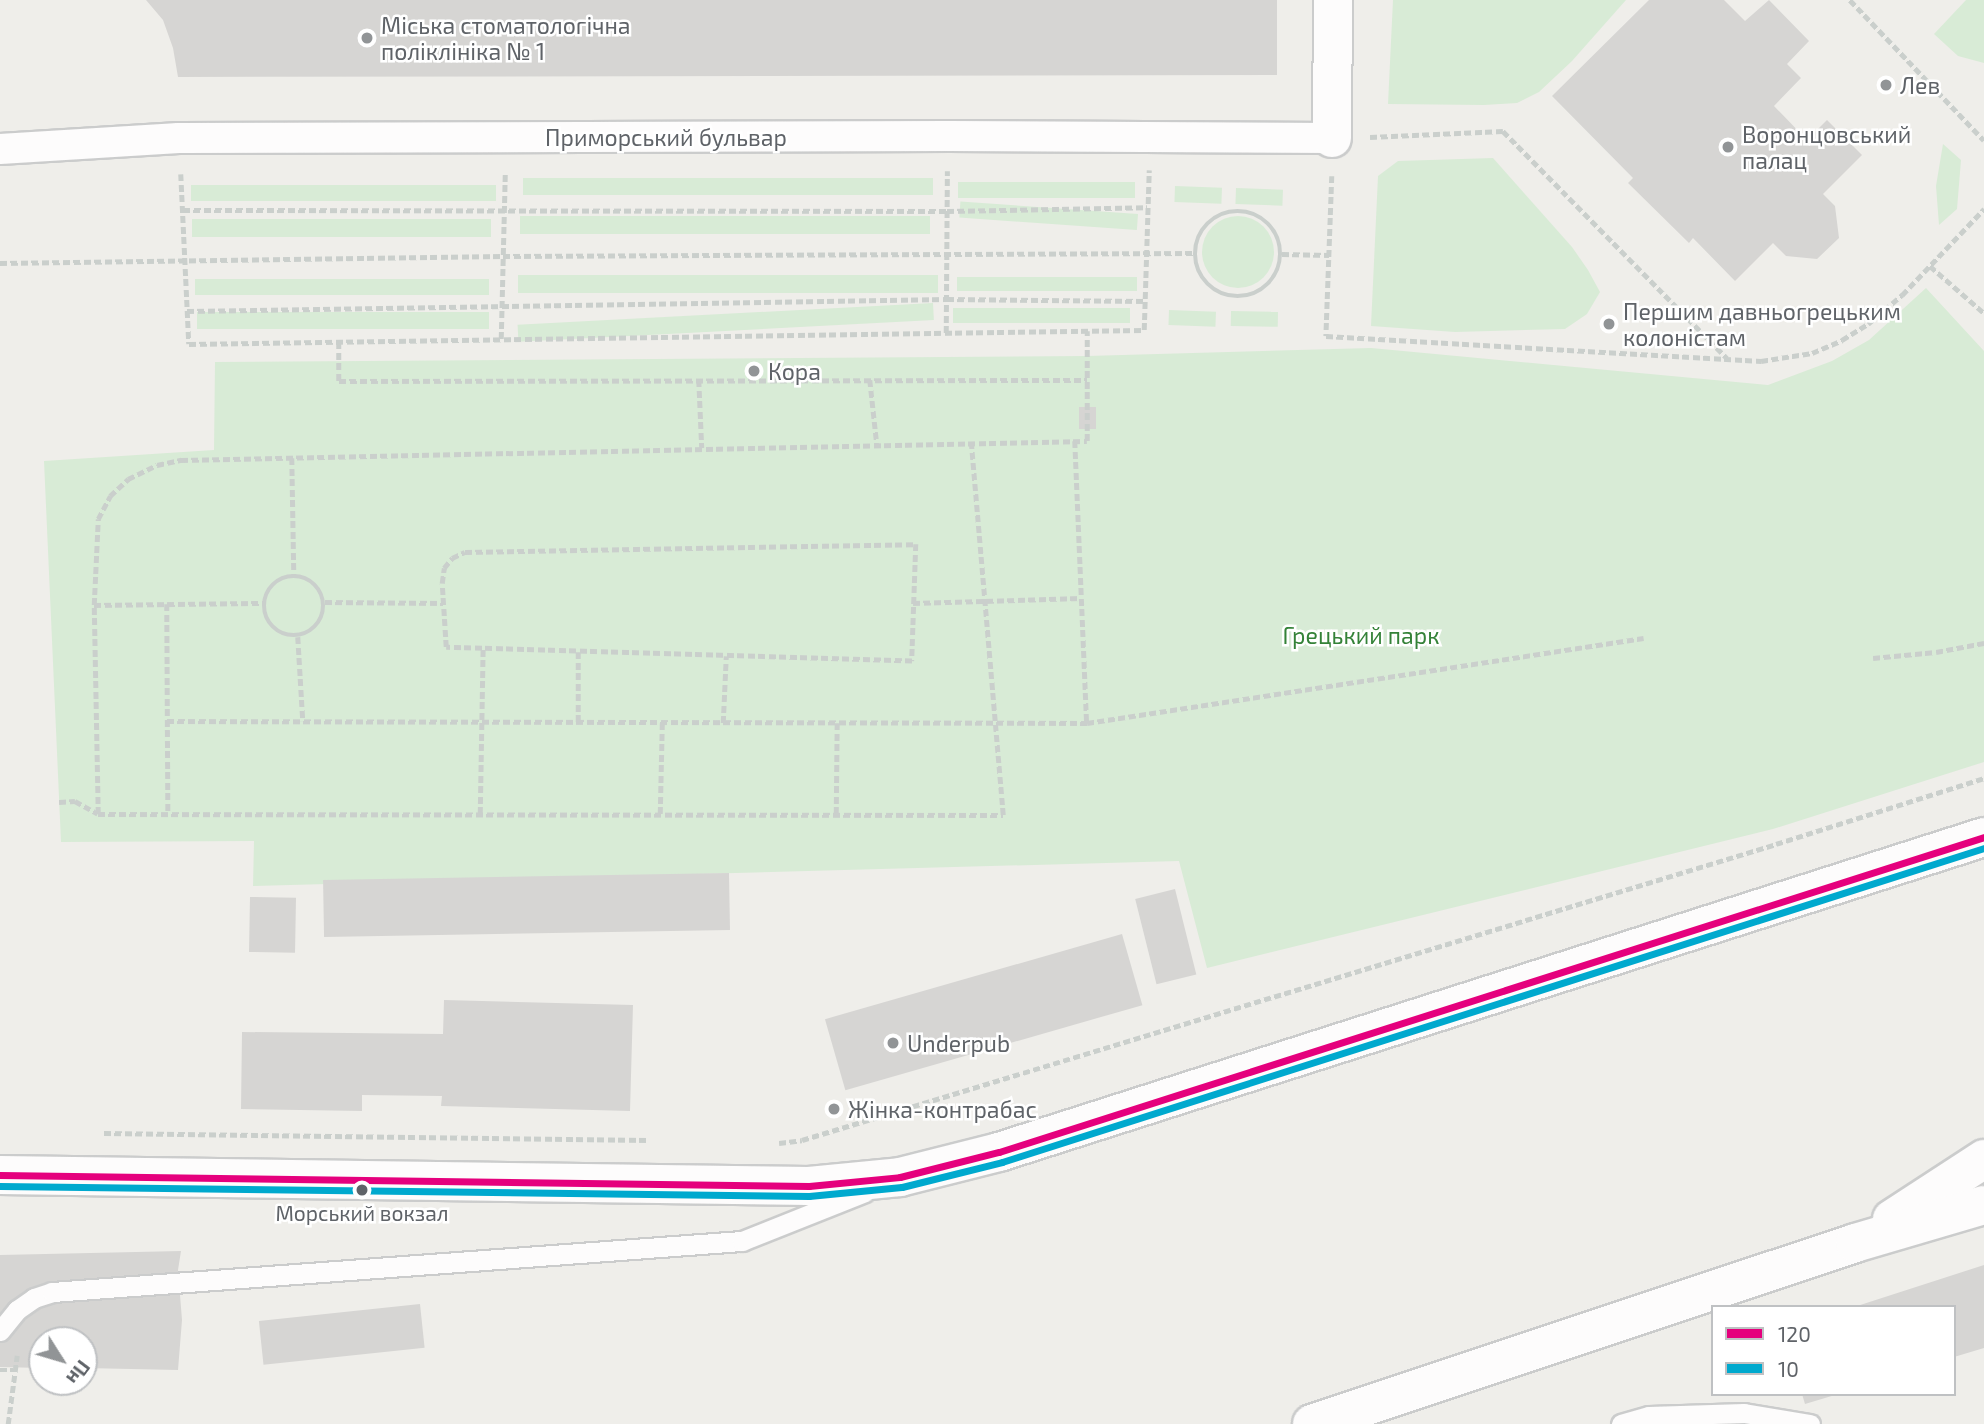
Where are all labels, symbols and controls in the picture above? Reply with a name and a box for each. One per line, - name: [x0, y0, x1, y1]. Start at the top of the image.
- place label: Міська стоматологічна поліклініка № 1: [381, 11, 631, 65]
- marker: Міська стоматологічна поліклініка № 1: [359, 30, 375, 46]
- place label: Лев: [1900, 71, 1940, 99]
- marker: Лев: [1878, 77, 1894, 93]
- place label: Воронцовський палац: [1742, 120, 1911, 174]
- street label: Приморський бульвар: [545, 123, 787, 151]
- marker: Воронцовський палац: [1720, 139, 1736, 155]
- place label: Першим давньогрецьким колоністам: [1623, 297, 1901, 351]
- marker: Першим давньогрецьким колоністам: [1601, 316, 1617, 332]
- place label: Кора: [768, 357, 821, 385]
- marker: Кора: [746, 363, 762, 379]
- park label: Грецький парк: [1282, 621, 1440, 649]
- place label: Underpub: [907, 1029, 1010, 1057]
- marker: Underpub: [885, 1035, 901, 1051]
- place label: Жінка-контрабас: [848, 1095, 1037, 1123]
- marker: Жінка-контрабас: [826, 1101, 842, 1117]
- marker: Морський вокзал: [355, 1183, 369, 1197]
- place label: Морський вокзал: [275, 1200, 449, 1226]
- legend: [1711, 1305, 1956, 1396]
- text: 120: [1778, 1321, 1811, 1346]
- north arrow: [28, 1326, 98, 1396]
- text: Пн: [62, 1356, 95, 1390]
- text: 10: [1778, 1356, 1799, 1381]

